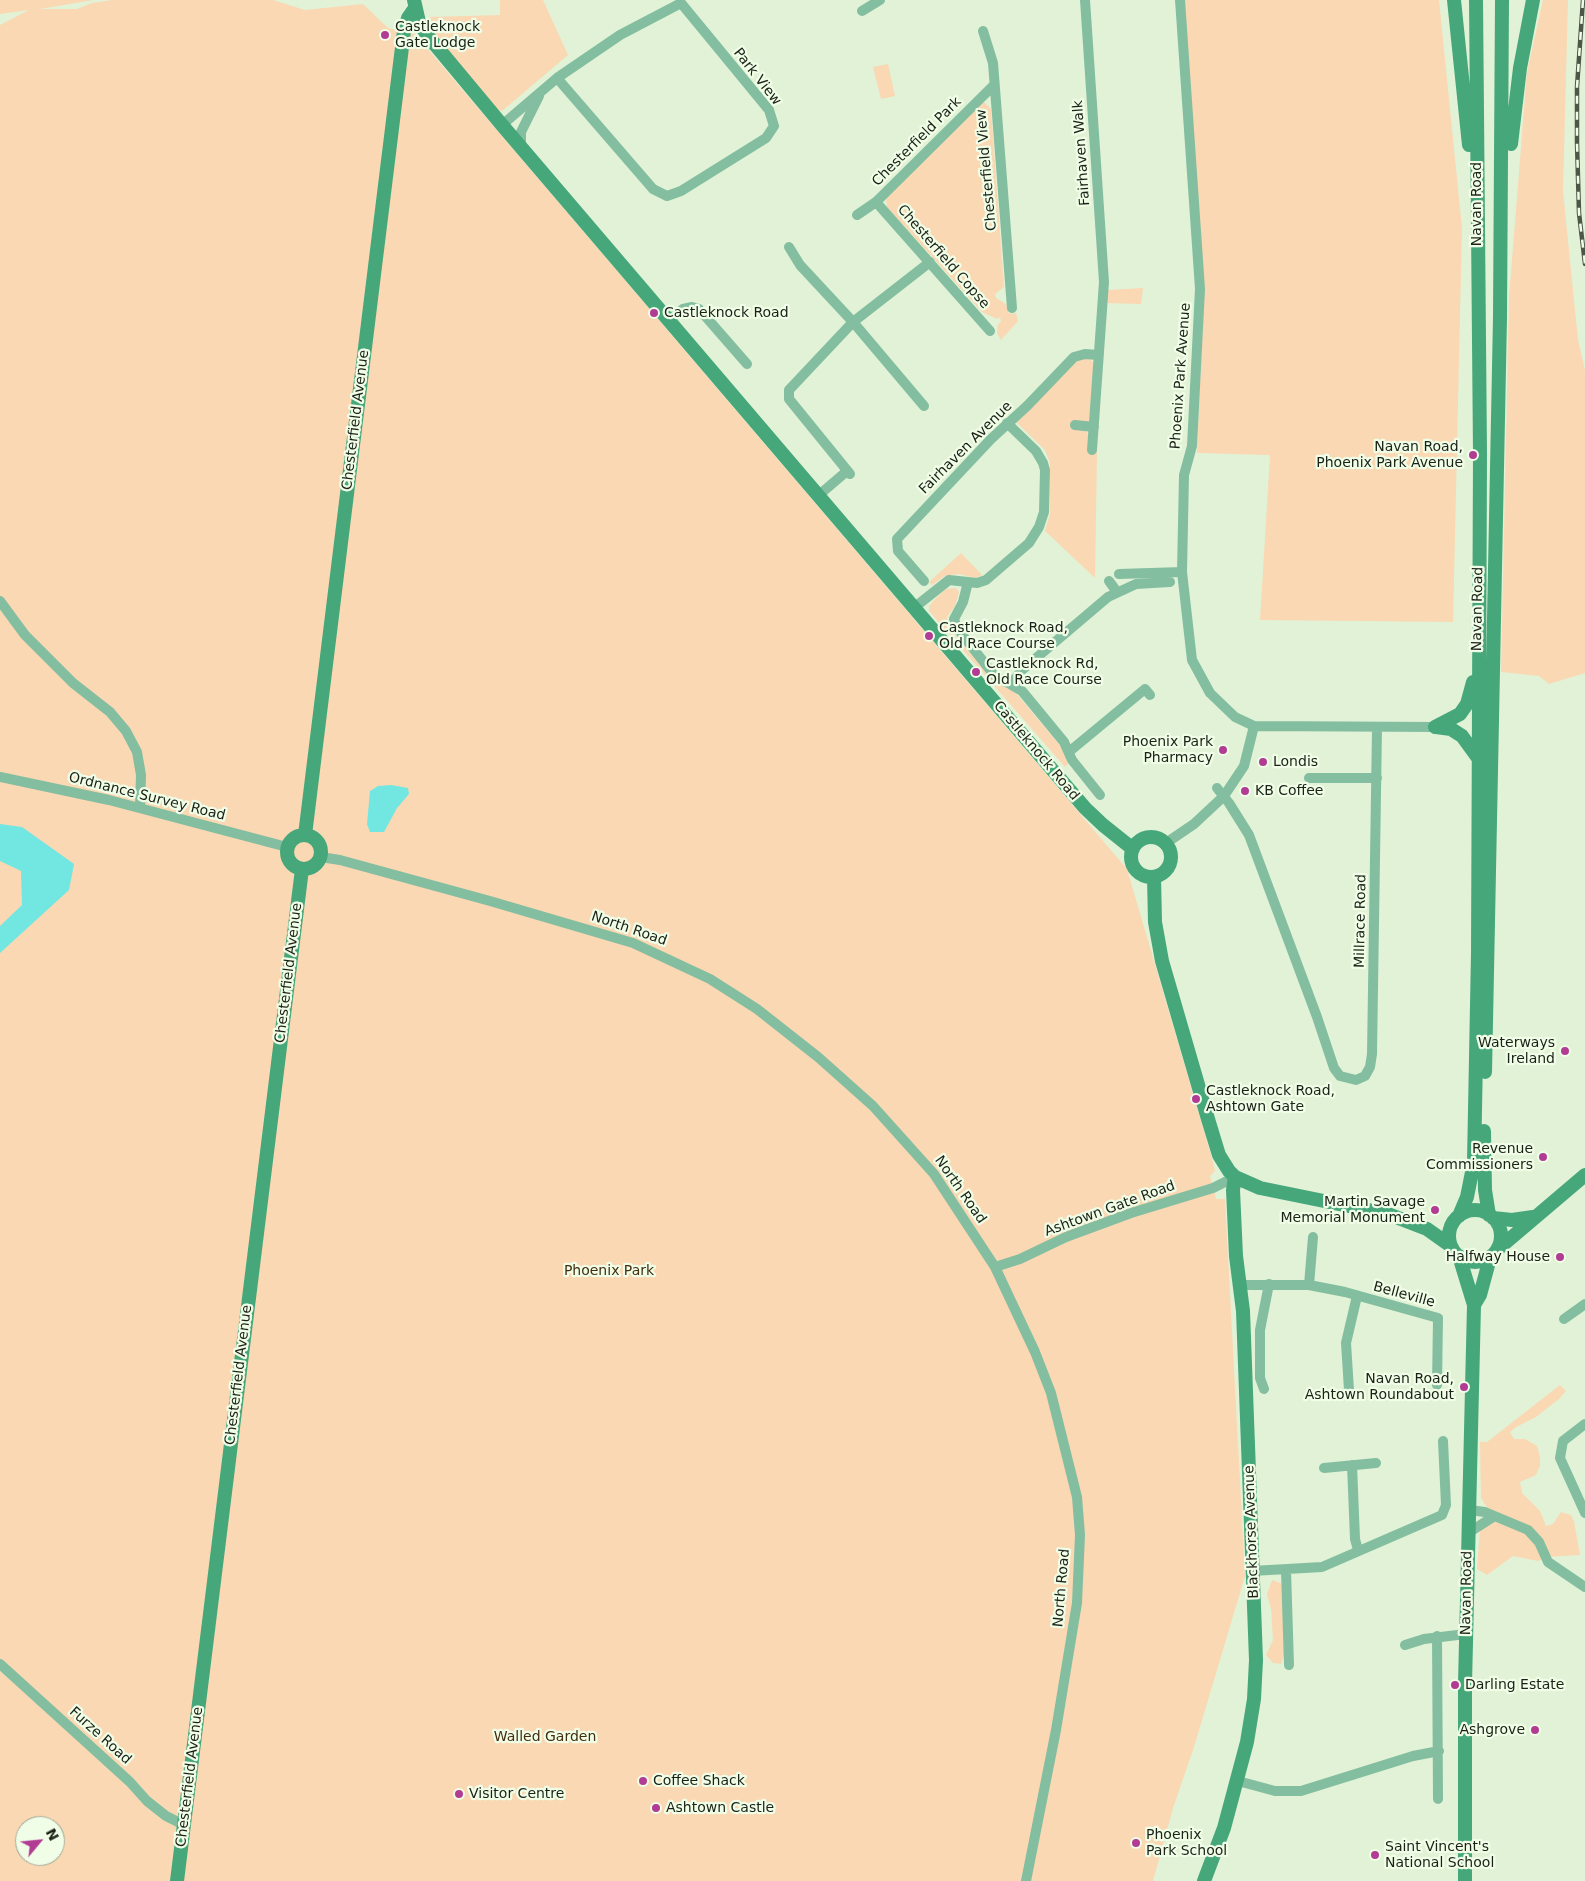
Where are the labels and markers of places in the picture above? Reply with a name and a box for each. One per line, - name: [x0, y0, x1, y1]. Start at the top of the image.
- place label: Castleknock Gate Lodge: [395, 19, 480, 52]
- marker: Castleknock Gate Lodge: [379, 29, 391, 41]
- place label: Castleknock Road: [664, 305, 789, 321]
- marker: Castleknock Road: [648, 307, 660, 319]
- place label: Navan Road, Phoenix Park Avenue: [1316, 439, 1463, 472]
- marker: Navan Road, Phoenix Park Avenue: [1467, 449, 1479, 461]
- place label: Castleknock Road, Old Race Course: [939, 620, 1068, 652]
- marker: Castleknock Road, Old Race Course: [923, 630, 935, 642]
- place label: Castleknock Rd, Old Race Course: [986, 656, 1102, 689]
- marker: Castleknock Rd, Old Race Course: [970, 666, 982, 678]
- place label: Phoenix Park Pharmacy: [1123, 734, 1213, 766]
- marker: Phoenix Park Pharmacy: [1217, 744, 1229, 756]
- place label: Londis: [1273, 754, 1318, 770]
- marker: Londis: [1257, 756, 1269, 768]
- place label: KB Coffee: [1255, 783, 1323, 799]
- marker: KB Coffee: [1239, 785, 1251, 797]
- place label: Waterways Ireland: [1478, 1035, 1555, 1068]
- marker: Waterways Ireland: [1559, 1045, 1571, 1057]
- place label: Castleknock Road, Ashtown Gate: [1206, 1083, 1335, 1116]
- marker: Castleknock Road, Ashtown Gate: [1190, 1093, 1202, 1105]
- place label: Revenue Commissioners: [1426, 1141, 1533, 1174]
- marker: Revenue Commissioners: [1537, 1151, 1549, 1163]
- place label: Martin Savage Memorial Monument: [1281, 1194, 1425, 1226]
- marker: Martin Savage Memorial Monument: [1429, 1204, 1441, 1216]
- place label: Halfway House: [1446, 1249, 1550, 1265]
- marker: Halfway House: [1554, 1251, 1566, 1263]
- place label: Navan Road, Ashtown Roundabout: [1305, 1371, 1454, 1404]
- marker: Navan Road, Ashtown Roundabout: [1458, 1381, 1470, 1393]
- place label: Darling Estate: [1465, 1677, 1564, 1693]
- marker: Darling Estate: [1449, 1679, 1461, 1691]
- place label: Ashgrove: [1459, 1722, 1525, 1738]
- marker: Ashgrove: [1529, 1724, 1541, 1736]
- place label: Coffee Shack: [653, 1773, 745, 1789]
- marker: Coffee Shack: [637, 1775, 649, 1787]
- place label: Visitor Centre: [469, 1786, 564, 1802]
- marker: Visitor Centre: [453, 1788, 465, 1800]
- place label: Ashtown Castle: [666, 1800, 774, 1816]
- marker: Ashtown Castle: [650, 1802, 662, 1814]
- place label: Phoenix Park School: [1146, 1827, 1227, 1860]
- marker: Phoenix Park School: [1130, 1837, 1142, 1849]
- place label: Saint Vincent's National School: [1385, 1839, 1494, 1871]
- marker: Saint Vincent's National School: [1369, 1849, 1381, 1861]

